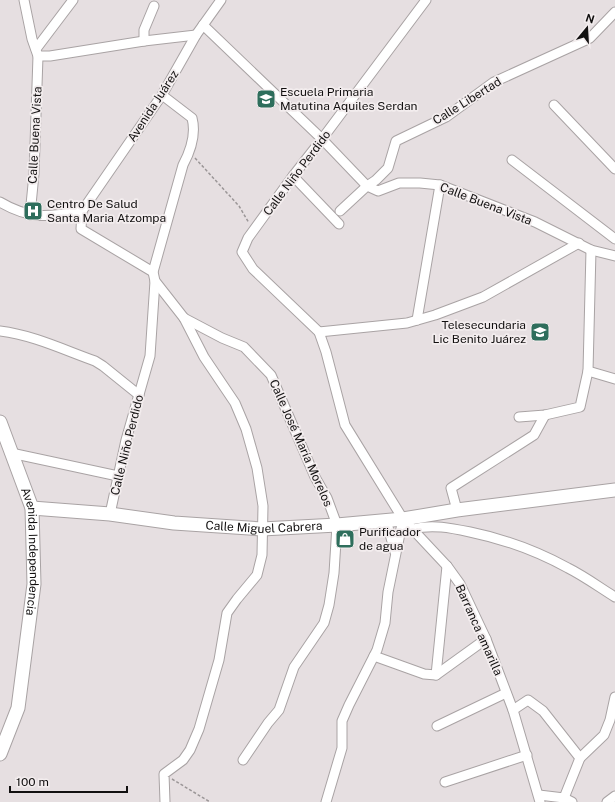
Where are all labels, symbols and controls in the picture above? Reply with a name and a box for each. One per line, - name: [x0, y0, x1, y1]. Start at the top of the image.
- north arrow: [567, 8, 607, 48]
- text: N: [584, 11, 596, 26]
- street label: Avenida Juárez: [125, 67, 181, 144]
- street label: Calle Libertad: [430, 74, 504, 128]
- place label: Escuela Primaria Matutina Aquiles Serdan: [280, 85, 418, 113]
- street label: Calle Buena Vista: [25, 86, 45, 184]
- school or university icon: Escuela Primaria Matutina Aquiles Serdan: [255, 88, 277, 110]
- street label: Calle Niño Perdido: [260, 128, 334, 218]
- street label: Calle Buena Vista: [438, 180, 534, 228]
- place label: Centro De Salud Santa Maria Atzompa: [47, 197, 166, 225]
- hospital icon: Centro De Salud Santa Maria Atzompa: [22, 200, 44, 222]
- place label: Telesecundaria Lic Benito Juárez: [433, 318, 526, 346]
- school or university icon: Telesecundaria Lic Benito Juárez: [529, 321, 551, 343]
- street label: Calle José María Morelos: [267, 377, 335, 509]
- street label: Calle Niño Perdido: [108, 393, 146, 497]
- street label: Avenida Independencia: [18, 485, 41, 617]
- street label: Calle Miguel Cabrera: [205, 518, 323, 536]
- place label: Purificador de agua: [359, 525, 421, 553]
- shop icon: Purificador de agua: [334, 528, 356, 550]
- street label: Barranca amarilla: [453, 582, 505, 678]
- scale bar: [10, 768, 127, 794]
- text: 100 m: [16, 775, 49, 789]

